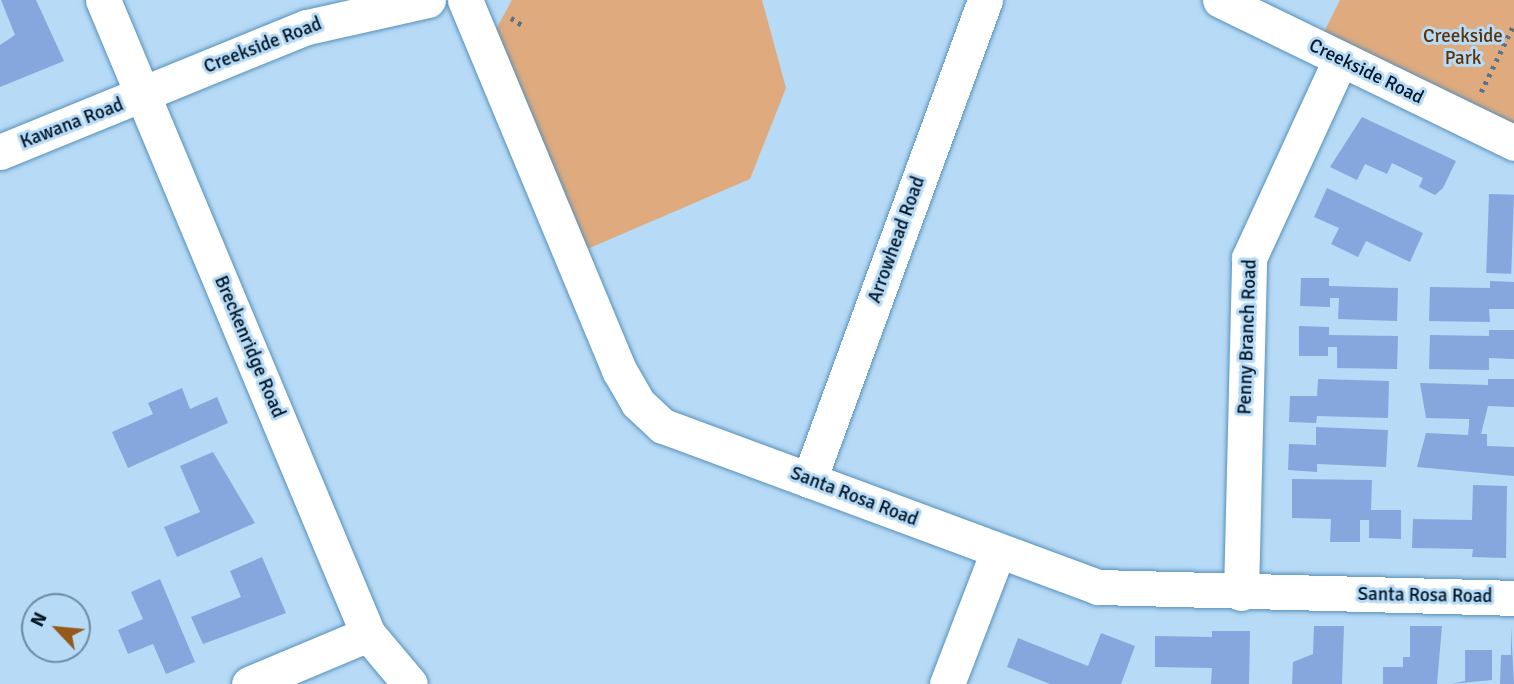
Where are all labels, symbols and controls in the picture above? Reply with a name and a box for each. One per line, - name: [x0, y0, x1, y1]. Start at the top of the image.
- street label: Creekside Road: [201, 13, 325, 79]
- park label: Creekside Park: [1423, 26, 1503, 70]
- street label: Creekside Road: [1305, 34, 1427, 110]
- street label: Kawana Road: [17, 94, 127, 154]
- street label: Arrowhead Road: [864, 174, 930, 306]
- street label: Penny Branch Road: [1234, 259, 1262, 415]
- street label: Breckenridge Road: [209, 272, 289, 422]
- street label: Santa Rosa Road: [787, 462, 921, 532]
- street label: Santa Rosa Road: [1357, 583, 1493, 609]
- north arrow: [21, 593, 91, 663]
- text: N: [25, 608, 53, 631]

